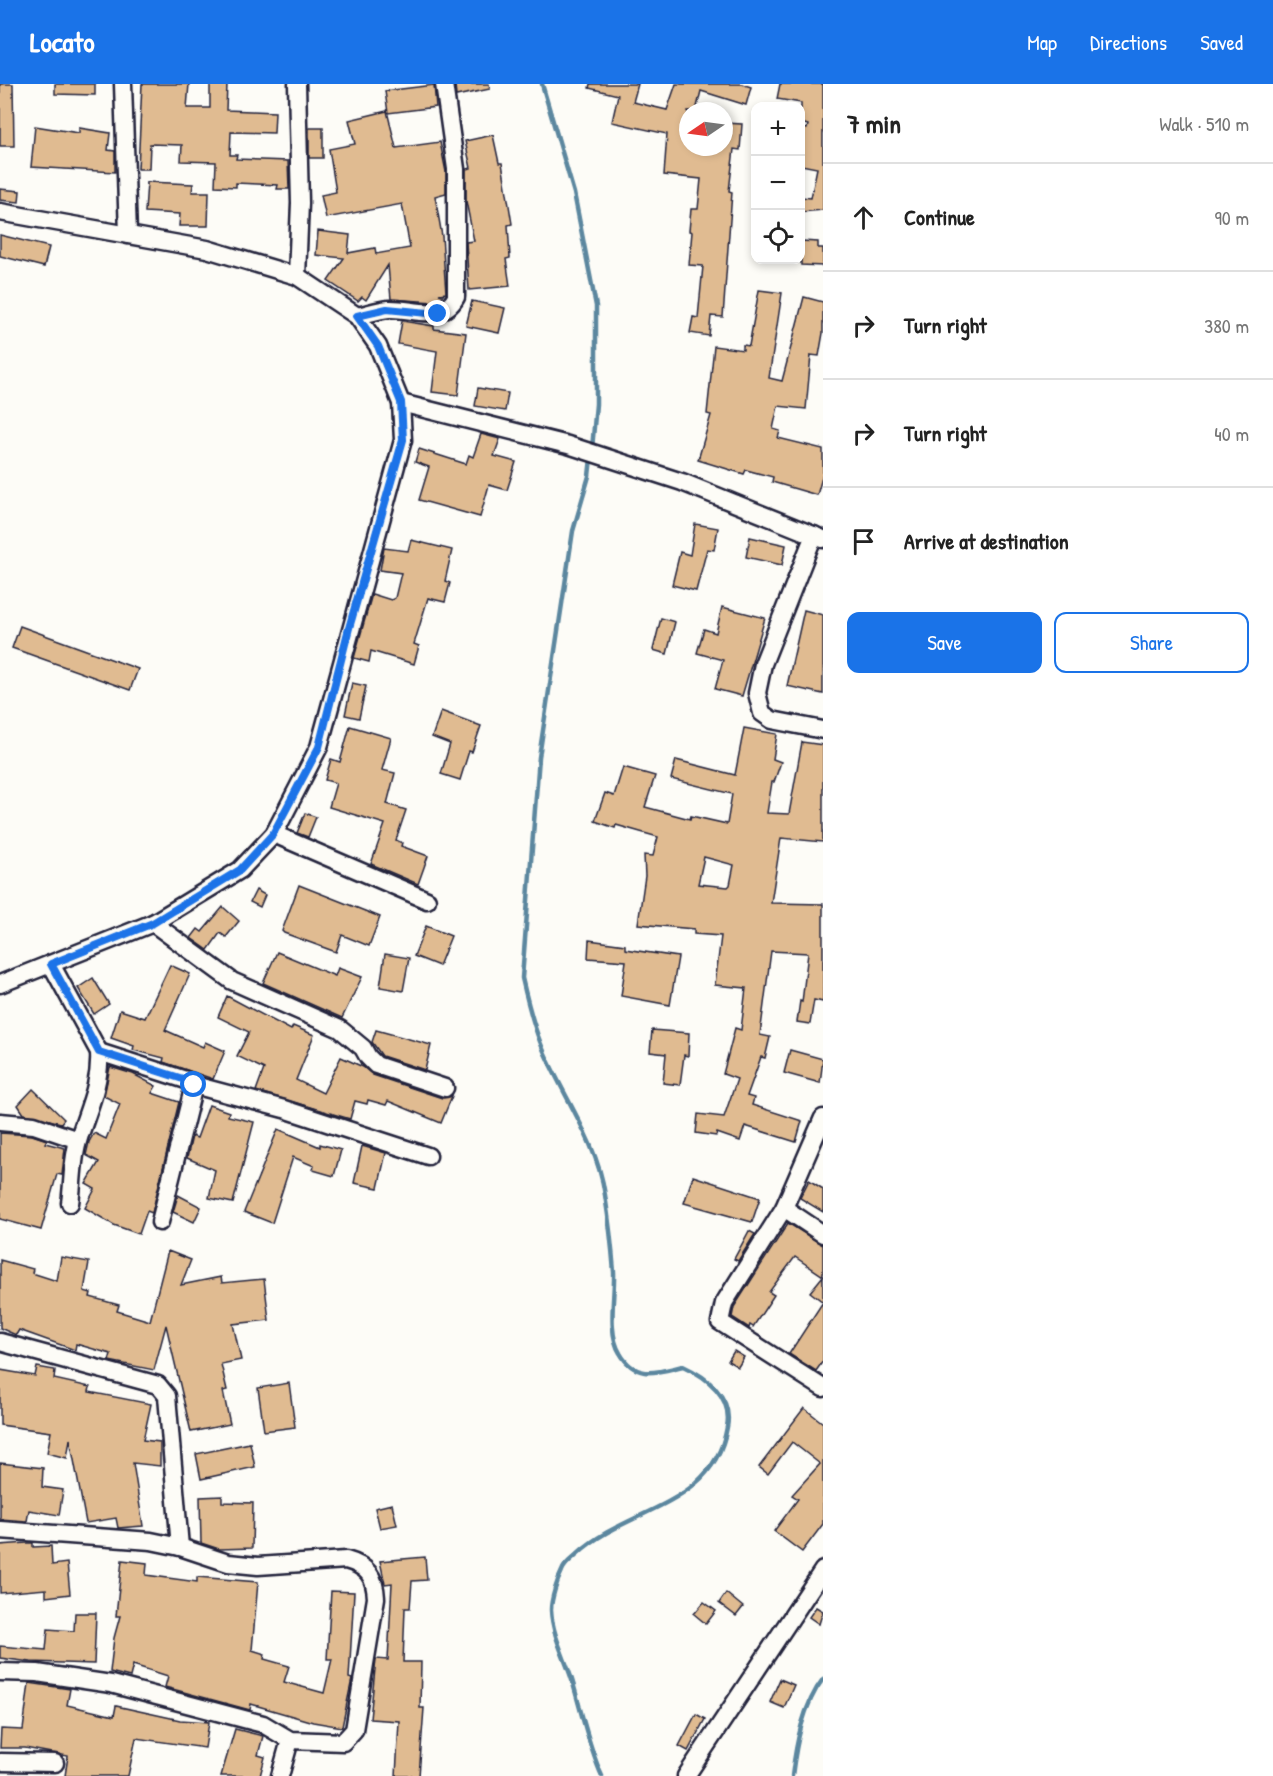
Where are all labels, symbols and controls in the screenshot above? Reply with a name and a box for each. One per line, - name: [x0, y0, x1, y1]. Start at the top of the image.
- text: Locato: [30, 23, 94, 61]
- text: Map: [1027, 28, 1057, 57]
- text: Directions: [1090, 28, 1167, 57]
- text: Saved: [1200, 28, 1243, 57]
- north arrow: [679, 102, 733, 156]
- map controls: [751, 102, 805, 264]
- button: +: [751, 102, 805, 156]
- text: 7 min: [847, 106, 901, 141]
- text: Walk · 510 m: [1159, 110, 1249, 137]
- button: −: [751, 156, 805, 210]
- icon: ahead: [847, 201, 880, 234]
- text: Continue: [904, 202, 975, 232]
- text: 90 m: [1215, 204, 1249, 231]
- button: locate: [751, 210, 805, 264]
- route end: [424, 300, 450, 326]
- icon: right: [847, 309, 880, 342]
- text: Turn right: [904, 310, 987, 340]
- text: 380 m: [1204, 312, 1249, 339]
- icon: right: [847, 417, 880, 450]
- text: Turn right: [904, 418, 987, 448]
- text: 40 m: [1214, 420, 1249, 447]
- icon: arrive: [847, 525, 880, 558]
- text: Arrive at destination: [904, 526, 1069, 556]
- button: Save: [847, 612, 1042, 673]
- button: Share: [1054, 612, 1249, 673]
- route start: [180, 1071, 206, 1097]

